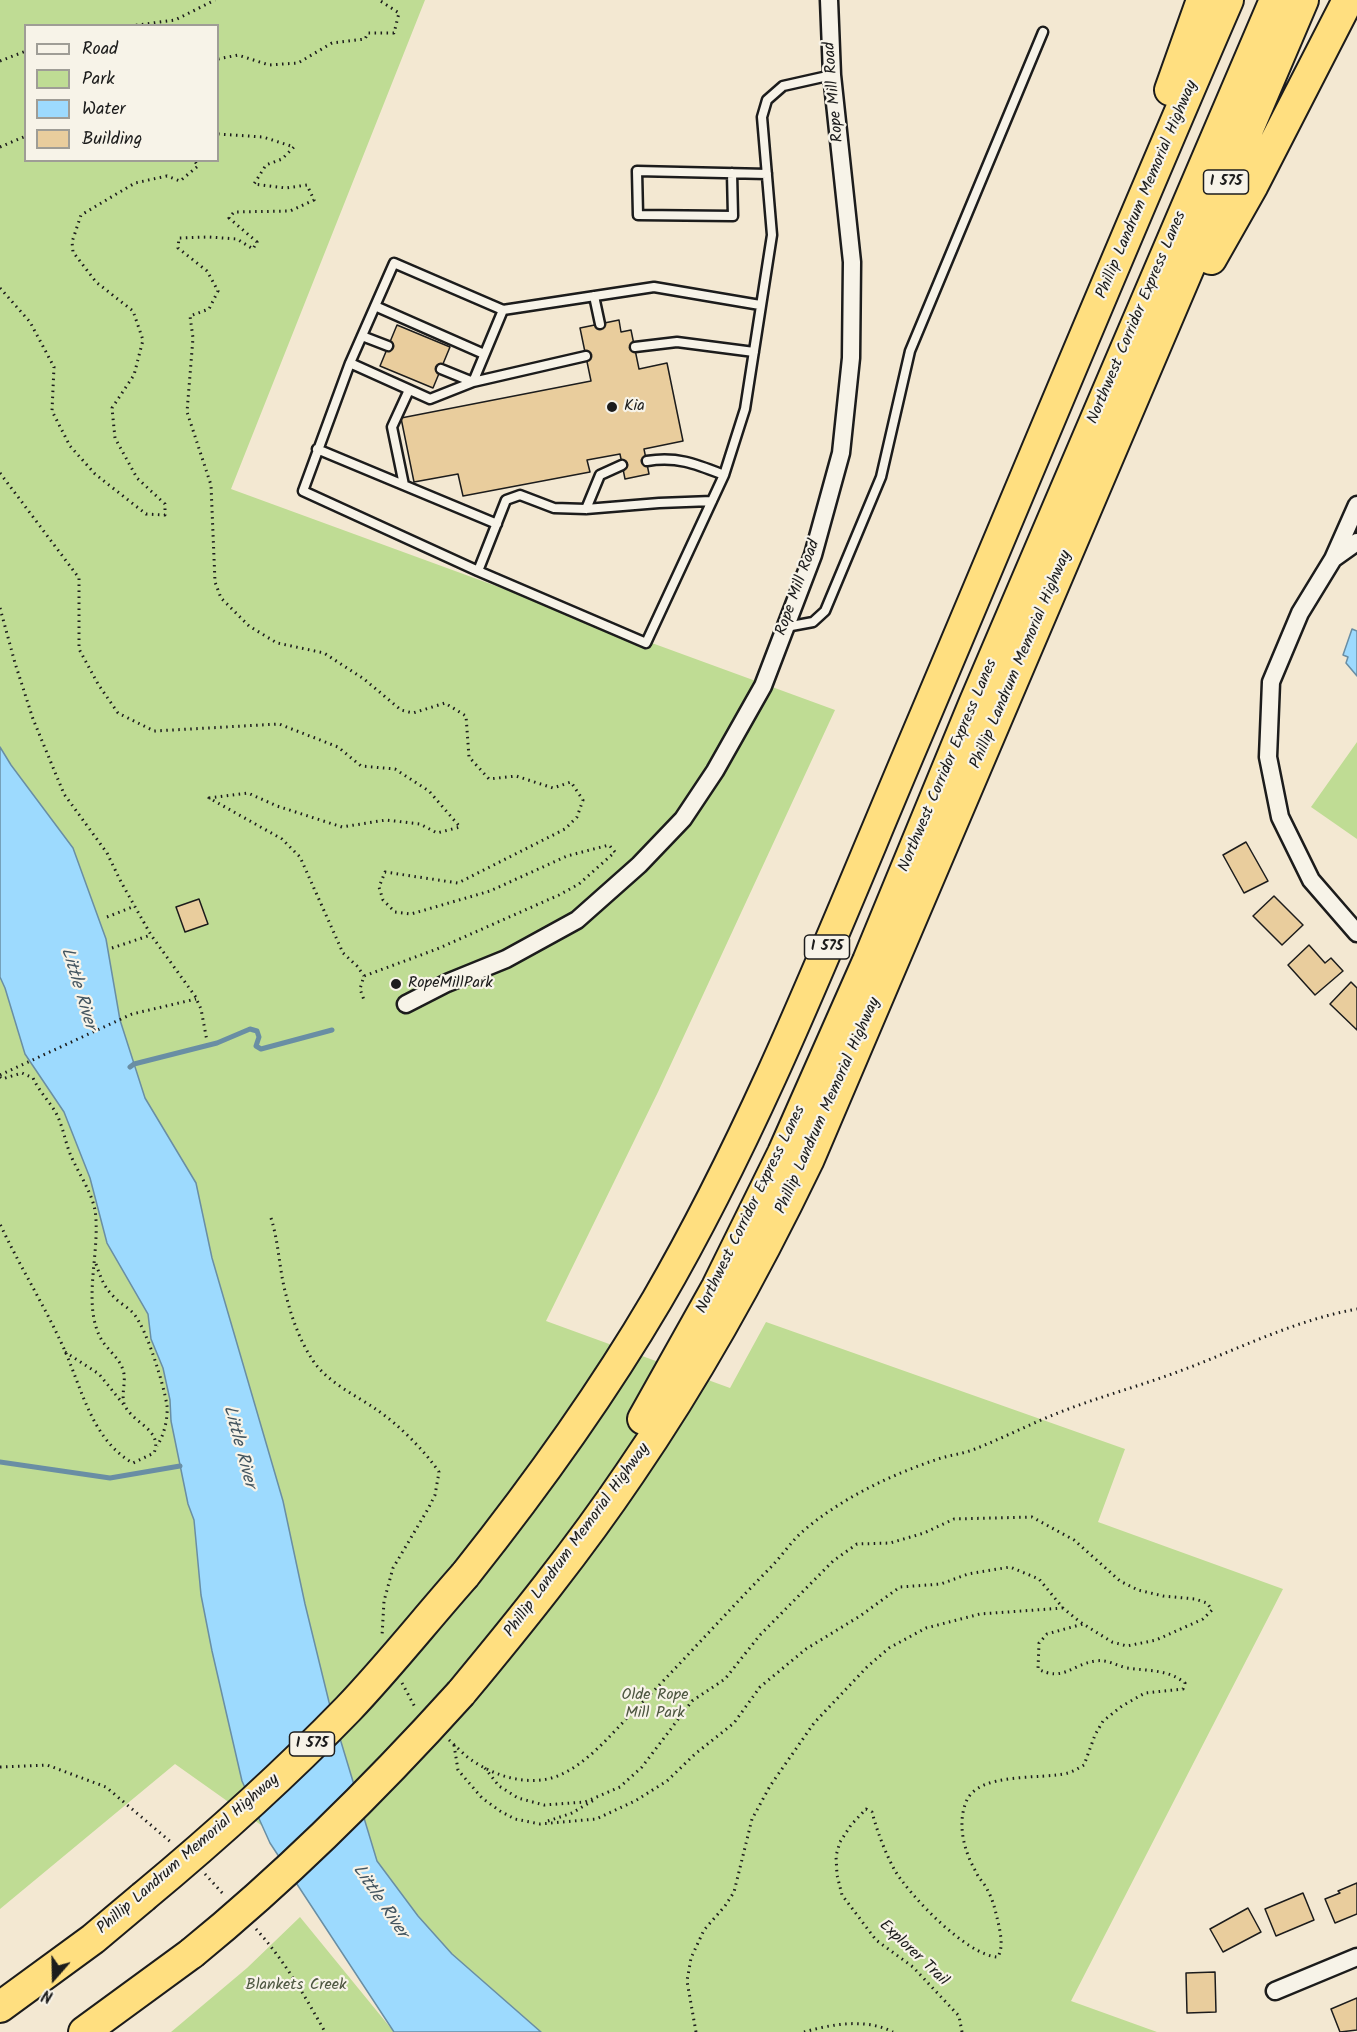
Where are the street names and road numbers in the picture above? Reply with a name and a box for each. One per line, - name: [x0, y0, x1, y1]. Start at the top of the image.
- street label: Rope Mill Road: [821, 41, 849, 143]
- street label: Phillip Landrum Memorial Highway: [1093, 78, 1203, 302]
- road number: I 575: [1204, 170, 1248, 194]
- street label: Northwest Corridor Express Lanes: [1084, 209, 1192, 427]
- street label: Rope Mill Road: [773, 537, 825, 639]
- street label: Phillip Landrum Memorial Highway: [967, 548, 1077, 772]
- street label: Northwest Corridor Express Lanes: [895, 657, 1003, 875]
- road number: I 575: [804, 935, 850, 959]
- street label: Phillip Landrum Memorial Highway: [772, 995, 886, 1217]
- street label: Northwest Corridor Express Lanes: [693, 1103, 811, 1317]
- street label: Phillip Landrum Memorial Highway: [501, 1440, 655, 1642]
- road number: I 575: [290, 1732, 334, 1756]
- street label: Phillip Landrum Memorial Highway: [94, 1771, 284, 1939]
- street label: Explorer Trail: [874, 1917, 952, 1991]

